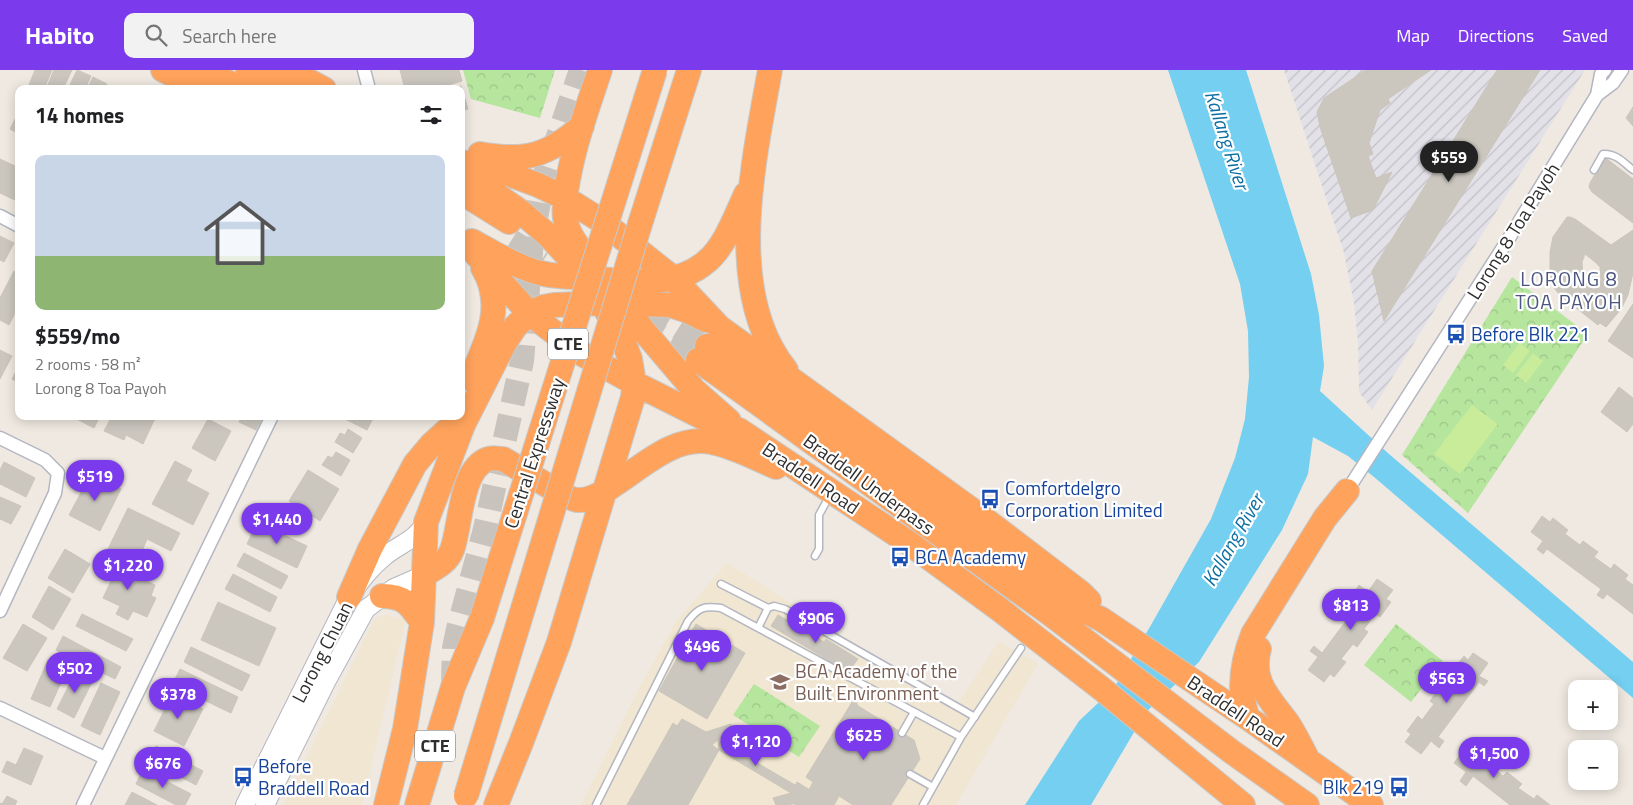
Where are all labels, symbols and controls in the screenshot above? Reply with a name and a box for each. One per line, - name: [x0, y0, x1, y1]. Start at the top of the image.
- search box: [124, 13, 474, 58]
- text: Habito: [25, 17, 94, 53]
- icon: search: [142, 21, 170, 49]
- text: Search here: [182, 21, 277, 50]
- text: Map: [1396, 22, 1430, 49]
- text: Directions: [1458, 22, 1534, 49]
- text: Saved: [1562, 22, 1608, 49]
- water label: Kallang River: [1197, 86, 1259, 196]
- text: 14 homes: [35, 99, 124, 131]
- icon: filters: [417, 101, 445, 129]
- pin: $559: [1419, 140, 1479, 183]
- text: $559: [1431, 145, 1467, 169]
- street label: Lorong 8 Toa Payoh: [1459, 157, 1566, 305]
- icon: home: [195, 188, 285, 278]
- district label: LORONG 8 TOA PAYOH: [1515, 263, 1623, 317]
- place label: Before Blk 221: [1471, 319, 1590, 348]
- text: $559/mo: [35, 320, 120, 352]
- bus stop icon: Before Blk 221: [1445, 323, 1467, 345]
- road number: CTE: [548, 328, 588, 360]
- text: 2 rooms · 58 m²: [35, 352, 140, 376]
- street label: Central Expressway: [495, 374, 572, 532]
- text: Lorong 8 Toa Payoh: [35, 376, 167, 400]
- street label: Braddell Underpass: [798, 426, 941, 541]
- street label: Braddell Road: [757, 434, 866, 521]
- pin: $519: [65, 460, 125, 502]
- text: $519: [77, 464, 113, 488]
- place label: Comfortdelgro Corporation Limited: [1005, 473, 1163, 524]
- water label: Kallang River: [1194, 485, 1273, 592]
- bus stop icon: Comfortdelgro Corporation Limited: [979, 488, 1001, 510]
- pin: $1,440: [236, 502, 318, 545]
- text: $1,440: [252, 507, 302, 531]
- place label: BCA Academy: [915, 542, 1026, 571]
- bus stop icon: BCA Academy: [889, 546, 911, 568]
- pin: $1,220: [87, 548, 169, 591]
- text: $1,220: [103, 553, 153, 577]
- pin: $813: [1321, 588, 1381, 631]
- text: $813: [1333, 593, 1369, 617]
- street label: Lorong Chuan: [284, 596, 359, 707]
- pin: $906: [786, 602, 846, 644]
- text: $906: [798, 606, 834, 630]
- pin: $496: [672, 630, 732, 672]
- text: $496: [684, 634, 720, 658]
- pin: $502: [45, 652, 105, 694]
- text: $502: [57, 656, 93, 680]
- place label: BCA Academy of the Built Environment: [795, 656, 957, 707]
- pin: $563: [1417, 662, 1477, 704]
- text: $563: [1429, 666, 1465, 690]
- street label: Braddell Road: [1182, 667, 1291, 754]
- school or university icon: BCA Academy of the Built Environment: [769, 671, 791, 693]
- pin: $378: [148, 678, 208, 720]
- map controls: [1568, 680, 1618, 790]
- button: +: [1568, 680, 1618, 730]
- text: $378: [160, 682, 196, 706]
- pin: $625: [834, 718, 894, 761]
- text: $625: [846, 723, 882, 747]
- pin: $1,120: [715, 724, 797, 767]
- text: $1,120: [731, 729, 781, 753]
- road number: CTE: [415, 730, 455, 761]
- pin: $1,500: [1453, 736, 1535, 779]
- button: −: [1568, 740, 1618, 790]
- text: $1,500: [1469, 741, 1519, 765]
- pin: $676: [133, 746, 193, 789]
- text: $676: [145, 751, 181, 775]
- place label: Before Braddell Road: [258, 751, 370, 802]
- bus stop icon: Before Braddell Road: [232, 766, 254, 788]
- place label: Blk 219: [1323, 772, 1384, 801]
- bus stop icon: Blk 219: [1388, 776, 1410, 798]

